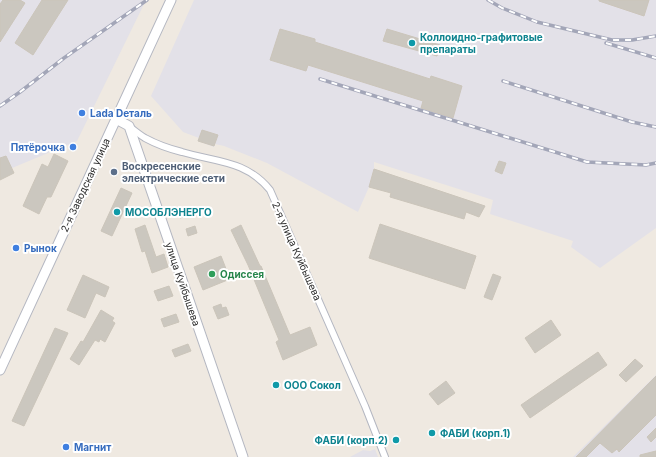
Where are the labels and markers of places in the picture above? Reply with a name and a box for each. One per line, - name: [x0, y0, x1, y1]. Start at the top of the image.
- place label: Коллоидно-графитовые препараты: [420, 31, 543, 55]
- marker: Коллоидно-графитовые препараты: [407, 38, 417, 48]
- place label: Lada Dеталь: [90, 107, 152, 119]
- marker: Lada Dеталь: [77, 108, 87, 118]
- place label: Пятёрочка: [11, 141, 65, 153]
- marker: Пятёрочка: [68, 142, 78, 152]
- place label: Воскресенские электрические сети: [122, 160, 225, 184]
- marker: Воскресенские электрические сети: [109, 167, 119, 177]
- place label: МОСОБЛЭНЕРГО: [125, 206, 212, 218]
- marker: МОСОБЛЭНЕРГО: [112, 207, 122, 217]
- place label: Рынок: [24, 242, 57, 254]
- marker: Рынок: [11, 243, 21, 253]
- place label: Одиссея: [220, 268, 264, 280]
- marker: Одиссея: [207, 269, 217, 279]
- place label: ООО Сокол: [284, 379, 341, 391]
- marker: ООО Сокол: [271, 380, 281, 390]
- place label: ФАБИ (корп.1): [440, 427, 511, 439]
- marker: ФАБИ (корп.1): [427, 428, 437, 438]
- place label: ФАБИ (корп.2): [315, 434, 388, 446]
- marker: ФАБИ (корп.2): [391, 435, 401, 445]
- place label: Магнит: [74, 441, 111, 453]
- marker: Магнит: [61, 442, 71, 452]

